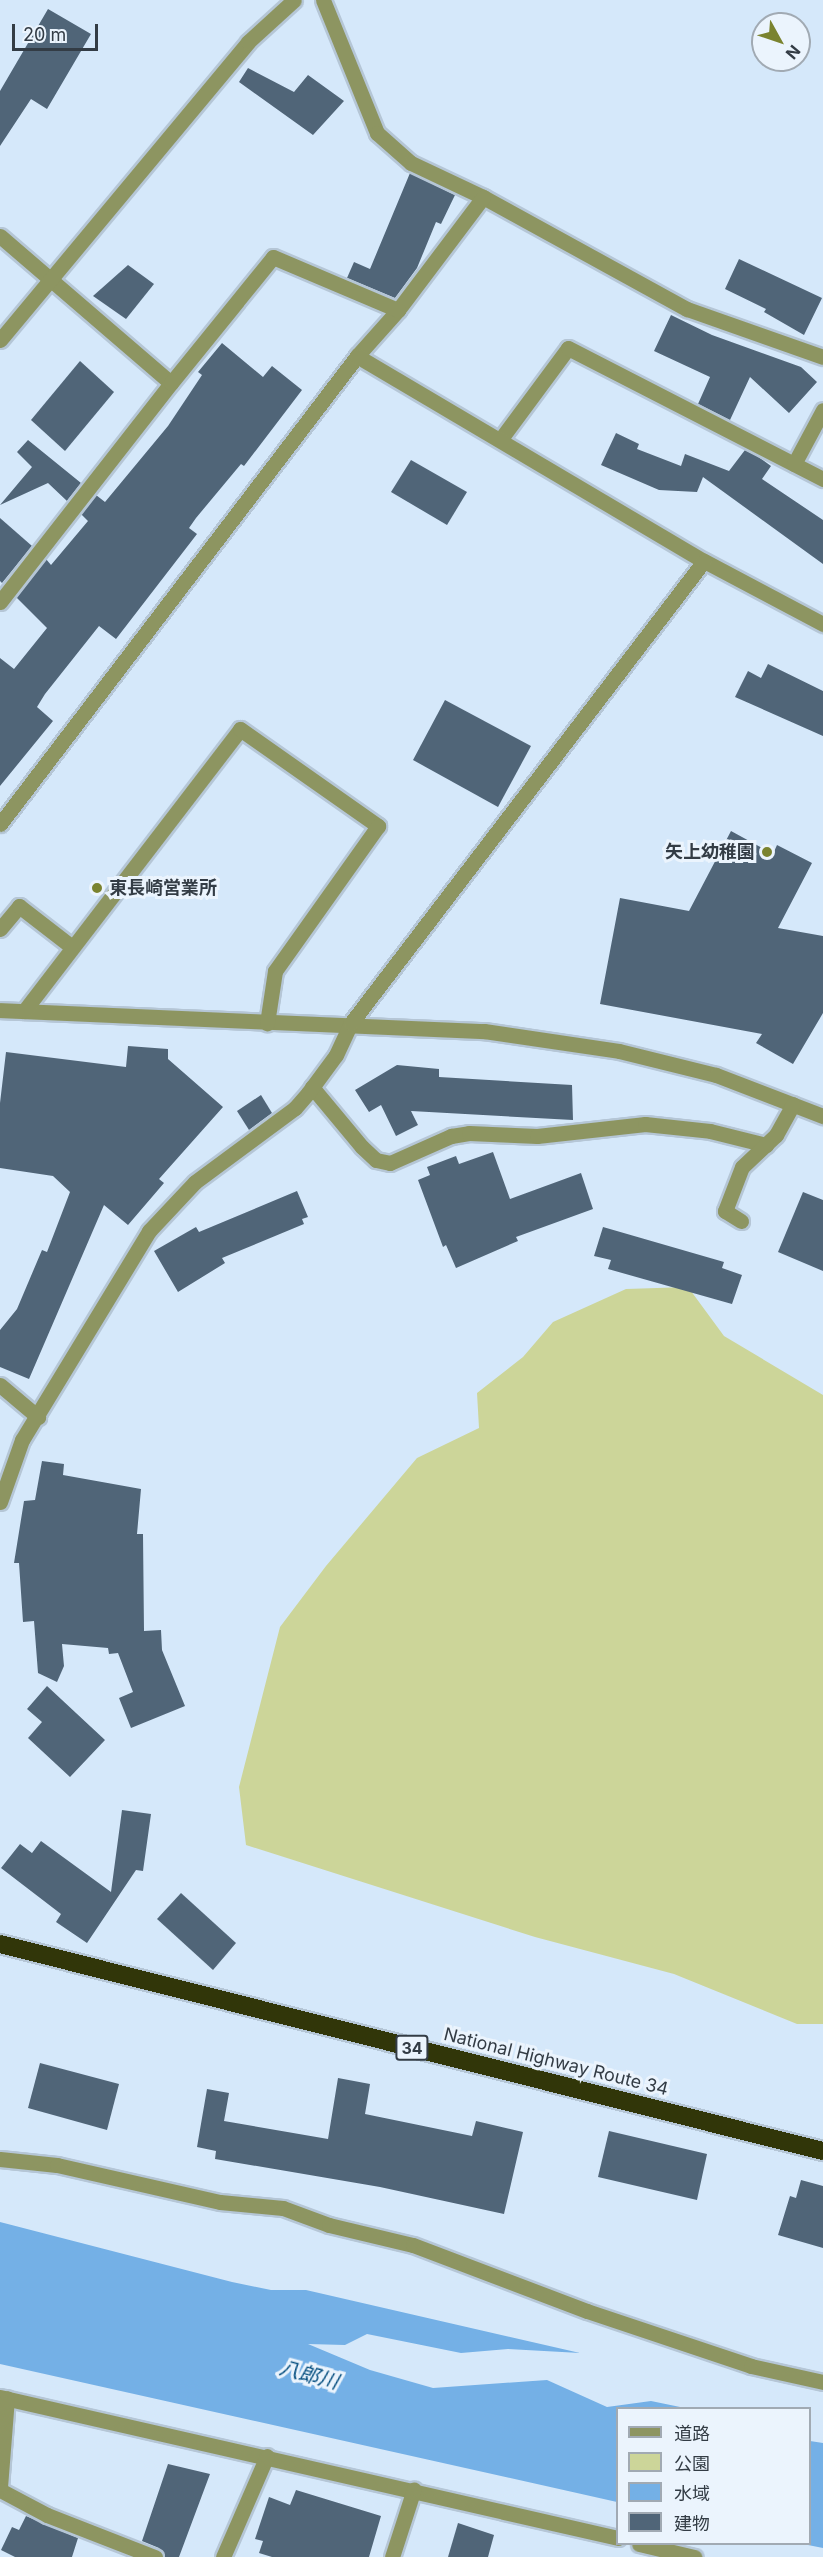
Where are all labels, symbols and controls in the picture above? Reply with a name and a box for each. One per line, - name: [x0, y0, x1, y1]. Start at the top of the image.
- scale bar: [15, 12, 100, 50]
- north arrow: [751, 12, 811, 72]
- text: 20 m: [23, 24, 66, 45]
- text: N: [782, 41, 805, 63]
- place label: 矢上幼稚園: [665, 841, 755, 863]
- marker: 矢上幼稚園: [760, 845, 774, 859]
- place label: 東長崎営業所: [109, 877, 217, 899]
- marker: 東長崎営業所: [90, 881, 104, 895]
- street label: National Highway Route 34: [441, 2024, 671, 2100]
- road number: 34: [394, 2035, 430, 2061]
- water label: 八郎川: [277, 2356, 341, 2394]
- legend: [616, 2407, 811, 2545]
- text: 道路: [674, 2423, 710, 2444]
- text: 公園: [674, 2453, 710, 2474]
- text: 水域: [674, 2483, 710, 2504]
- text: 建物: [674, 2513, 710, 2534]

